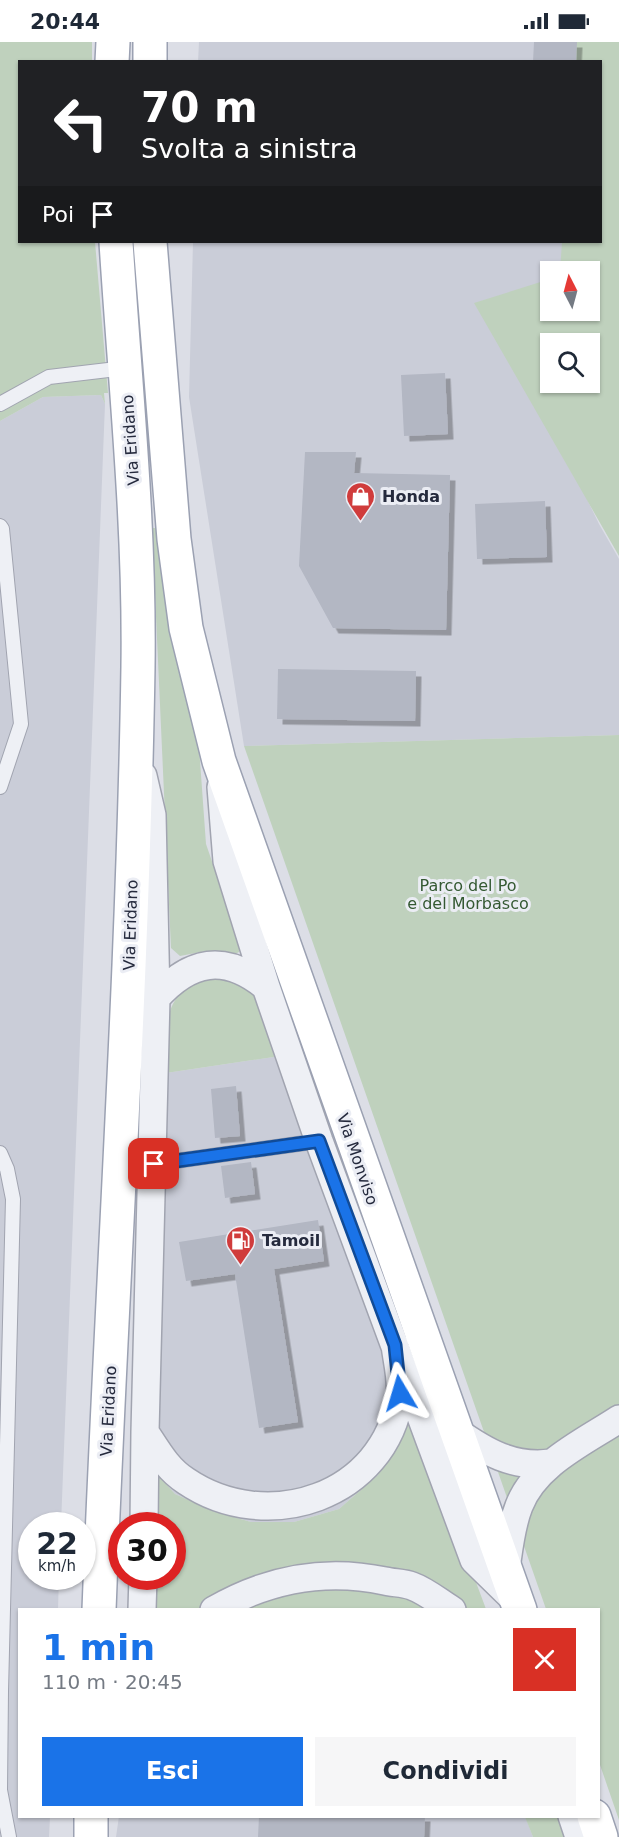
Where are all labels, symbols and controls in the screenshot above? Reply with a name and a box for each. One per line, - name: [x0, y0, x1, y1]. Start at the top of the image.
- text: 20:44: [30, 9, 100, 34]
- text: 70 m: [141, 83, 258, 132]
- icon: left: [42, 84, 120, 162]
- text: Svolta a sinistra: [141, 133, 357, 164]
- icon: arrive: [86, 198, 119, 231]
- text: Poi: [42, 202, 74, 227]
- north arrow: [540, 261, 600, 321]
- map controls: [540, 261, 600, 393]
- button: search: [540, 333, 600, 393]
- street label: Via Eridano: [118, 394, 143, 486]
- shop icon: Honda: [345, 480, 377, 522]
- place label: Honda: [382, 487, 440, 506]
- park label: Parco del Po e del Morbasco: [407, 876, 529, 913]
- street label: Via Eridano: [119, 879, 142, 971]
- street label: Via Monviso: [333, 1111, 382, 1208]
- pin: [128, 1138, 179, 1189]
- icon: arrive: [137, 1147, 170, 1180]
- fuel station icon: Tamoil: [225, 1224, 257, 1266]
- place label: Tamoil: [262, 1231, 320, 1250]
- position arrow: [368, 1361, 432, 1425]
- street label: Via Eridano: [97, 1365, 120, 1457]
- speed limit sign: 30: [108, 1512, 186, 1590]
- text: 22: [36, 1526, 78, 1561]
- text: km/h: [38, 1557, 76, 1575]
- text: 1 min: [42, 1627, 155, 1668]
- button: close: [513, 1628, 576, 1691]
- text: 110 m · 20:45: [42, 1670, 183, 1694]
- button: Esci: [42, 1737, 303, 1806]
- button: Condividi: [315, 1737, 576, 1806]

